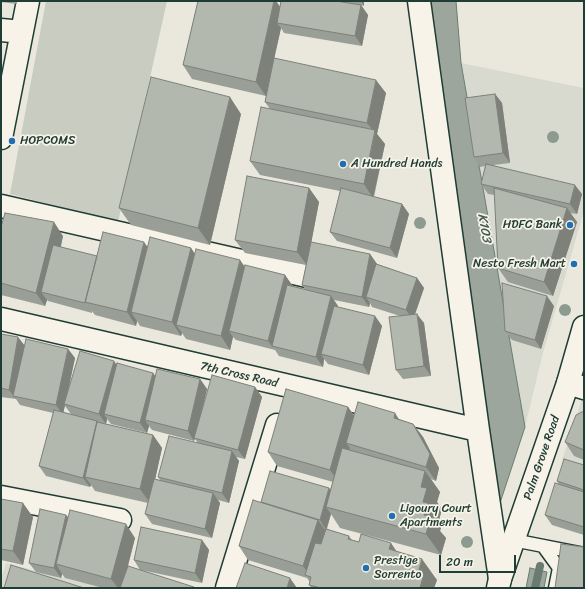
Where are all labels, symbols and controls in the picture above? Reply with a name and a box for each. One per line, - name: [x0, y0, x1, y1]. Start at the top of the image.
- place label: HOPCOMS: [20, 134, 76, 148]
- marker: HOPCOMS: [7, 136, 17, 146]
- place label: A Hundred Hands: [351, 157, 442, 171]
- marker: A Hundred Hands: [338, 159, 348, 169]
- water label: K103: [474, 212, 494, 244]
- place label: HDFC Bank: [503, 218, 562, 232]
- marker: HDFC Bank: [565, 220, 575, 230]
- place label: Nesto Fresh Mart: [473, 257, 566, 271]
- marker: Nesto Fresh Mart: [569, 259, 579, 269]
- street label: 7th Cross Road: [199, 359, 279, 391]
- street label: Palm Grove Road: [521, 414, 563, 502]
- place label: Ligoury Court Apartments: [400, 502, 472, 530]
- marker: Ligoury Court Apartments: [387, 511, 397, 521]
- scale bar: [441, 547, 518, 573]
- text: 20 m: [446, 551, 473, 573]
- place label: Prestige Sorrento: [374, 554, 421, 582]
- marker: Prestige Sorrento: [361, 563, 371, 573]

